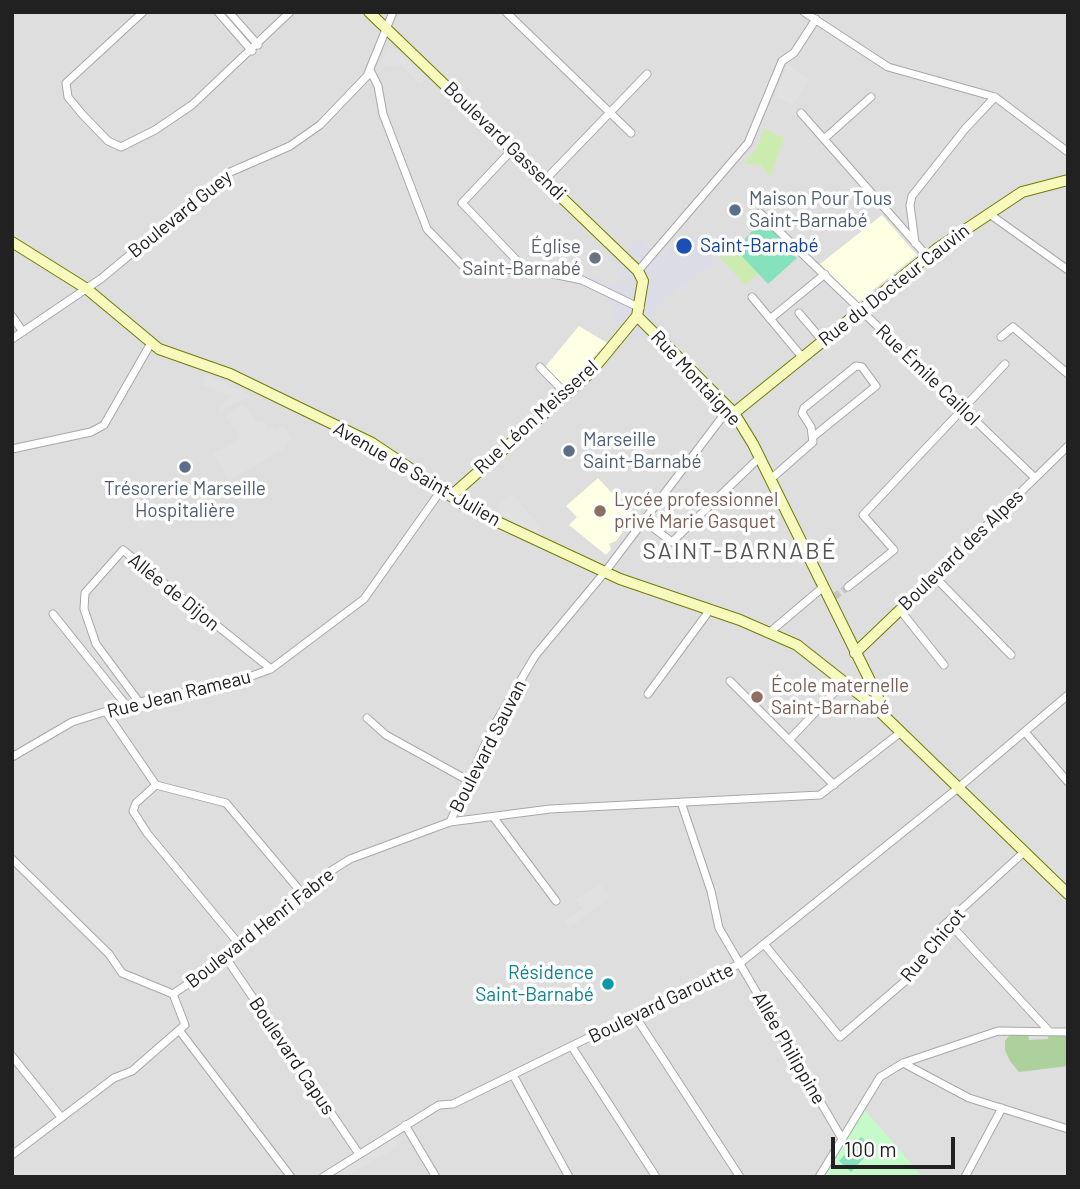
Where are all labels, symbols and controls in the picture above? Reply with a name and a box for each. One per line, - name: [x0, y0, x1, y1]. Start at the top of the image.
- street label: Boulevard Gassendi: [439, 77, 571, 205]
- street label: Boulevard Guey: [124, 165, 236, 263]
- place label: Maison Pour Tous Saint-Barnabé: [749, 188, 892, 232]
- marker: Maison Pour Tous Saint-Barnabé: [727, 202, 743, 218]
- street label: Rue du Docteur Cauvin: [814, 219, 974, 351]
- place label: Saint-Barnabé: [700, 235, 819, 257]
- place label: Église Saint-Barnabé: [462, 236, 581, 280]
- marker: Saint-Barnabé: [674, 236, 694, 256]
- marker: Église Saint-Barnabé: [587, 250, 603, 266]
- street label: Rue Émile Caillol: [871, 320, 985, 430]
- street label: Rue Montaigne: [646, 326, 746, 430]
- street label: Rue Léon Meisserel: [469, 355, 603, 479]
- street label: Avenue de Saint-Julien: [329, 417, 505, 531]
- place label: Marseille Saint-Barnabé: [583, 429, 702, 473]
- marker: Marseille Saint-Barnabé: [561, 443, 577, 459]
- marker: Trésorerie Marseille Hospitalière: [177, 459, 193, 475]
- place label: Trésorerie Marseille Hospitalière: [104, 478, 266, 522]
- street label: Boulevard des Alpes: [894, 485, 1028, 615]
- place label: Lycée professionnel privé Marie Gasquet: [614, 489, 778, 533]
- marker: Lycée professionnel privé Marie Gasquet: [592, 503, 608, 519]
- district label: SAINT-BARNABÉ: [644, 537, 836, 565]
- street label: Allée de Dijon: [124, 548, 224, 636]
- street label: Rue Jean Rameau: [105, 665, 253, 723]
- place label: École maternelle Saint-Barnabé: [771, 675, 909, 719]
- street label: Boulevard Sauvan: [445, 676, 531, 816]
- marker: École maternelle Saint-Barnabé: [749, 689, 765, 705]
- street label: Boulevard Henri Fabre: [181, 863, 339, 993]
- street label: Rue Chicot: [896, 903, 970, 987]
- street label: Boulevard Garoutte: [585, 958, 737, 1048]
- place label: Résidence Saint-Barnabé: [475, 962, 594, 1006]
- marker: Résidence Saint-Barnabé: [600, 976, 616, 992]
- street label: Allée Philippine: [748, 988, 830, 1108]
- street label: Boulevard Capus: [244, 993, 340, 1119]
- scale bar: [835, 1122, 959, 1166]
- text: 100 m: [844, 1136, 897, 1161]

